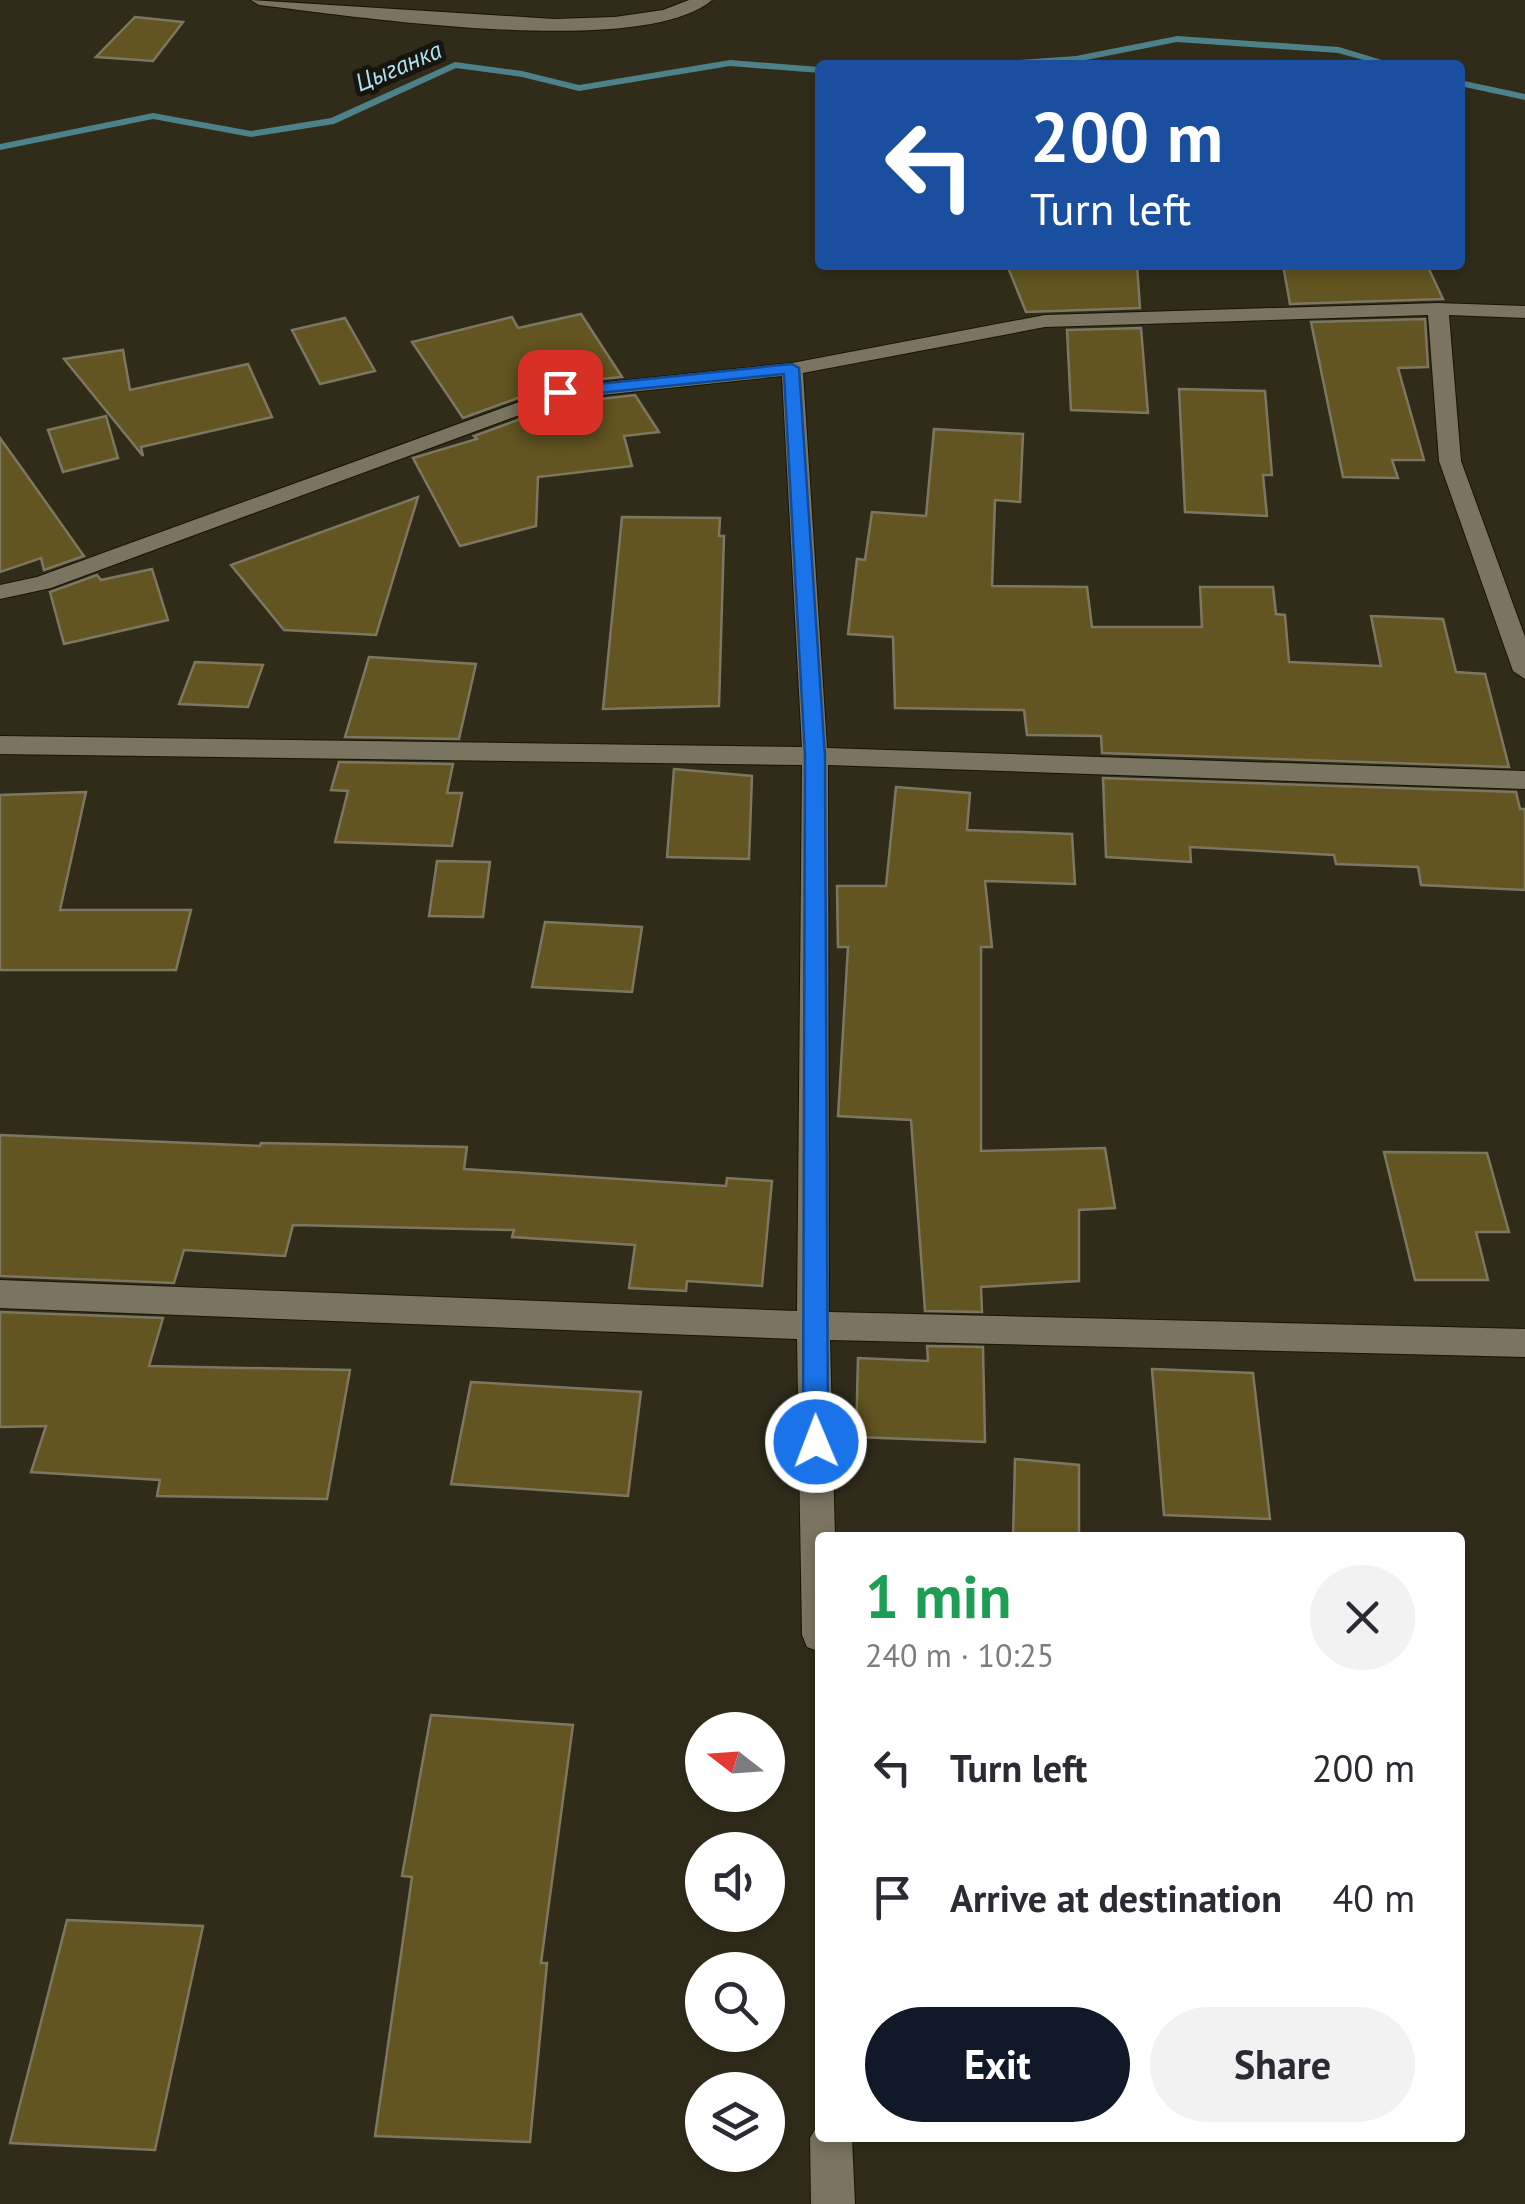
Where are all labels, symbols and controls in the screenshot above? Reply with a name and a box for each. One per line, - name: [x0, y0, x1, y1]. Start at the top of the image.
- water label: Цыганка: [350, 34, 446, 98]
- text: 200 m: [1030, 91, 1223, 181]
- icon: left: [865, 100, 995, 230]
- text: Turn left: [1030, 179, 1191, 237]
- pin: [518, 350, 603, 435]
- icon: arrive: [533, 365, 588, 420]
- position arrow: [764, 1390, 868, 1494]
- text: 1 min: [865, 1557, 1011, 1635]
- button: close: [1310, 1565, 1415, 1670]
- text: 240 m · 10:25: [865, 1634, 1054, 1676]
- north arrow: [685, 1712, 785, 1812]
- map controls: [685, 1712, 785, 2172]
- icon: left: [865, 1740, 920, 1795]
- text: Turn left: [950, 1743, 1087, 1792]
- text: 200 m: [1312, 1743, 1415, 1792]
- button: sound: [685, 1832, 785, 1932]
- icon: arrive: [865, 1870, 920, 1925]
- text: Arrive at destination: [950, 1873, 1282, 1922]
- text: 40 m: [1333, 1873, 1415, 1922]
- button: search: [685, 1952, 785, 2052]
- button: Exit: [865, 2007, 1130, 2122]
- button: Share: [1150, 2007, 1415, 2122]
- button: layers: [685, 2072, 785, 2172]

